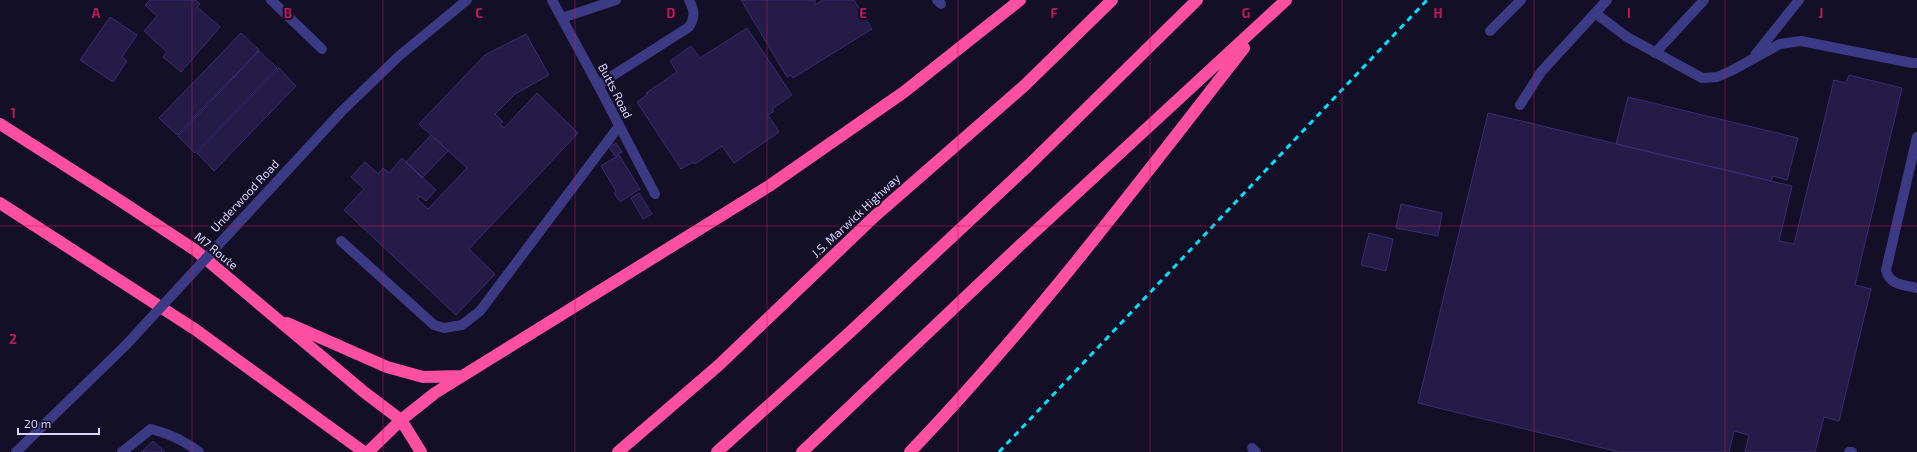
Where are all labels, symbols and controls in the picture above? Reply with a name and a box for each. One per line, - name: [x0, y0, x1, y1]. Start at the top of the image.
- text: A: [92, 5, 101, 21]
- text: B: [284, 5, 292, 21]
- text: C: [475, 5, 483, 21]
- text: D: [667, 5, 676, 21]
- text: E: [859, 5, 867, 21]
- text: F: [1050, 5, 1058, 21]
- text: G: [1242, 5, 1250, 21]
- text: H: [1434, 5, 1443, 21]
- text: I: [1627, 5, 1631, 21]
- text: J: [1819, 5, 1823, 21]
- street label: Butts Road: [596, 61, 636, 120]
- text: 1: [10, 105, 16, 121]
- street label: Underwood Road: [207, 156, 281, 234]
- street label: J.S. Marwick Highway: [808, 170, 903, 260]
- street label: M7 Route: [192, 229, 241, 272]
- text: 2: [9, 331, 17, 347]
- scale bar: [18, 410, 99, 436]
- text: 20 m: [24, 416, 51, 430]

